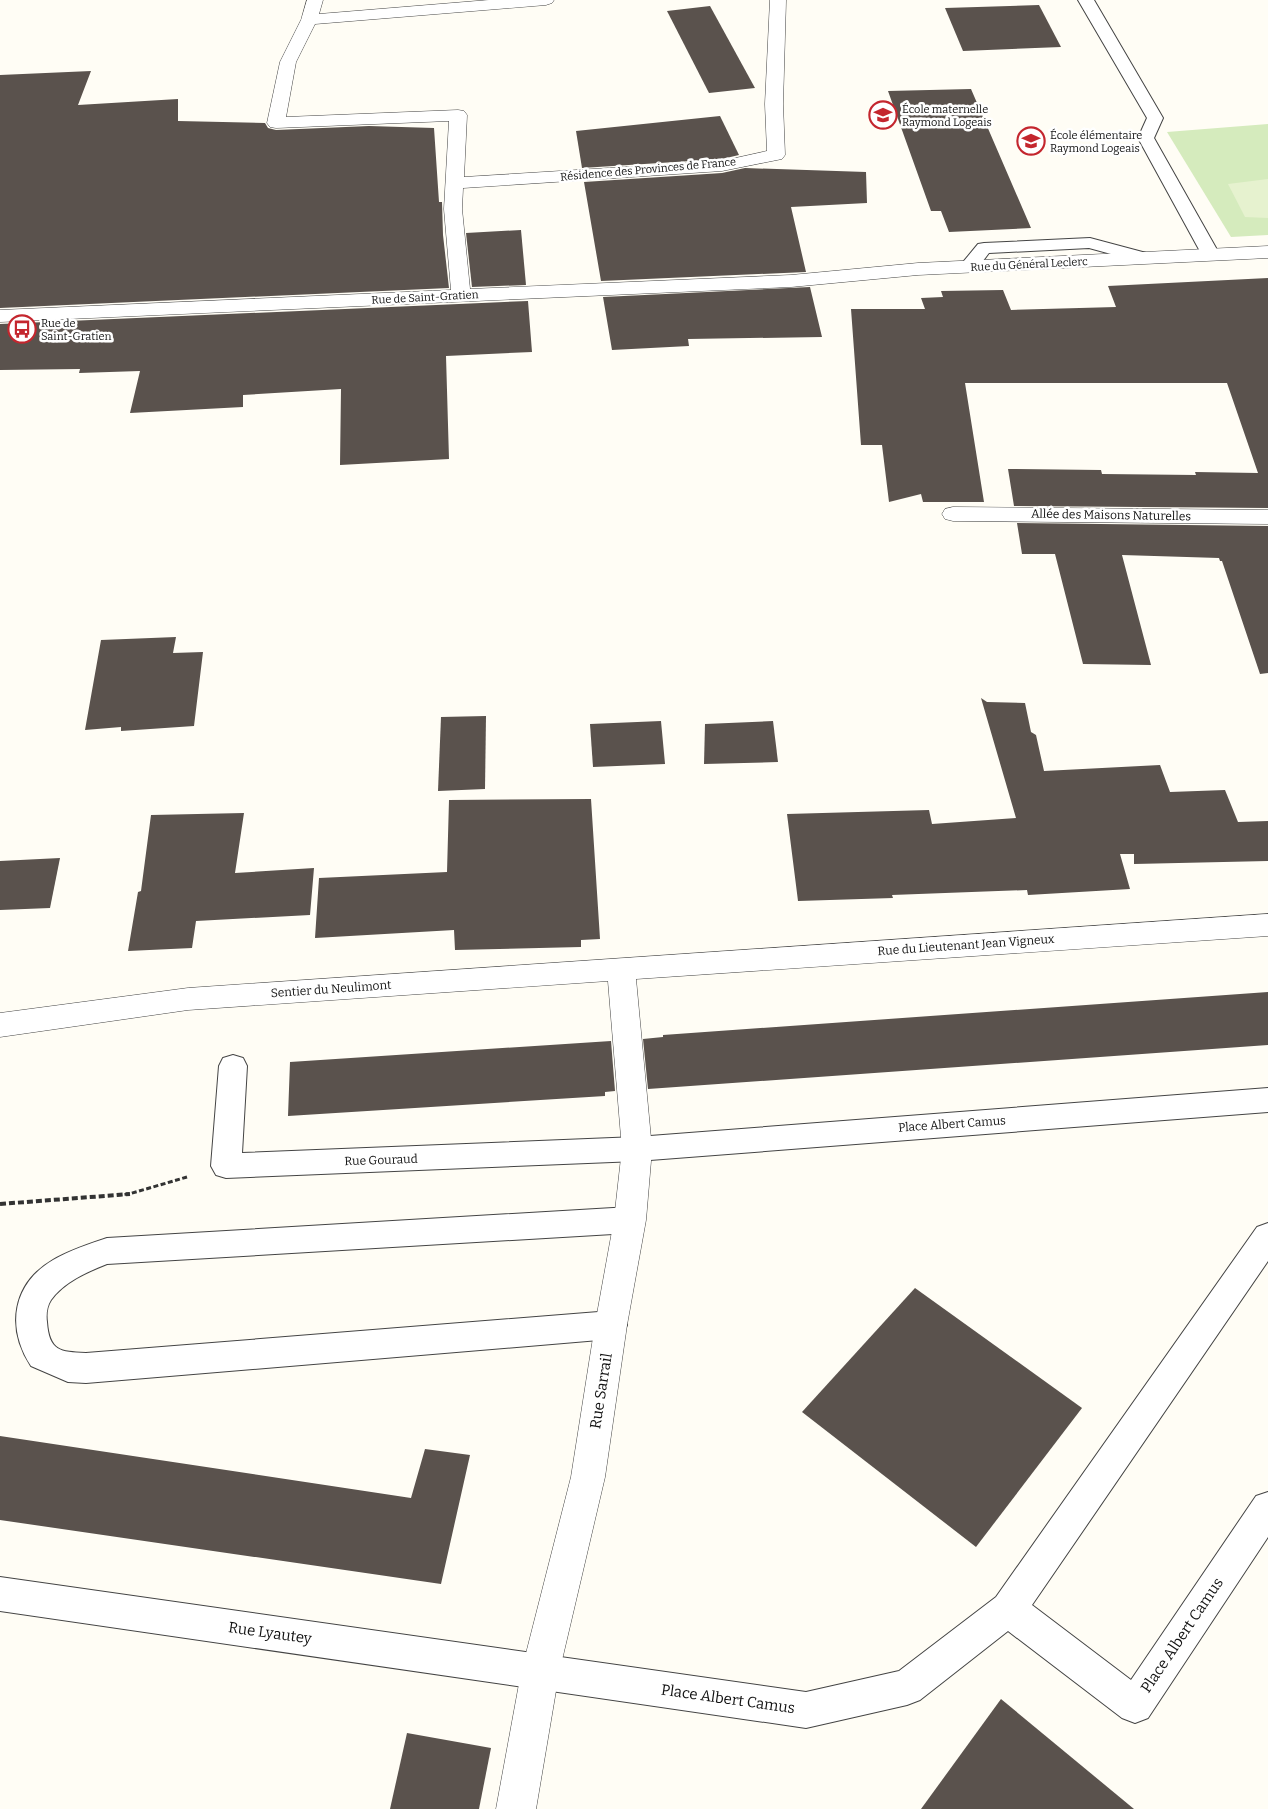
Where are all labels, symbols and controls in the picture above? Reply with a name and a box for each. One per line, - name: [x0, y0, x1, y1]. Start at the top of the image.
- school or university icon: École maternelle Raymond Logeais: [868, 100, 898, 130]
- place label: École maternelle Raymond Logeais: [902, 102, 992, 129]
- school or university icon: École élémentaire Raymond Logeais: [1016, 126, 1046, 156]
- place label: École élémentaire Raymond Logeais: [1050, 128, 1142, 155]
- street label: Résidence des Provinces de France: [560, 155, 737, 184]
- street label: Rue du Général Leclerc: [970, 255, 1088, 274]
- street label: Rue de Saint-Gratien: [371, 288, 479, 307]
- bus stop icon: Rue de Saint-Gratien: [7, 314, 37, 344]
- place label: Rue de Saint-Gratien: [41, 317, 112, 343]
- street label: Allée des Maisons Naturelles: [1031, 507, 1191, 523]
- street label: Rue du Lieutenant Jean Vigneux: [877, 932, 1055, 958]
- street label: Sentier du Neulimont: [270, 978, 392, 1000]
- street label: Place Albert Camus: [898, 1113, 1007, 1135]
- street label: Rue Gouraud: [344, 1152, 418, 1168]
- street label: Rue Sarrail: [586, 1352, 616, 1430]
- street label: Place Albert Camus: [1137, 1574, 1227, 1696]
- street label: Rue Lyautey: [227, 1618, 313, 1648]
- street label: Place Albert Camus: [660, 1681, 796, 1717]

